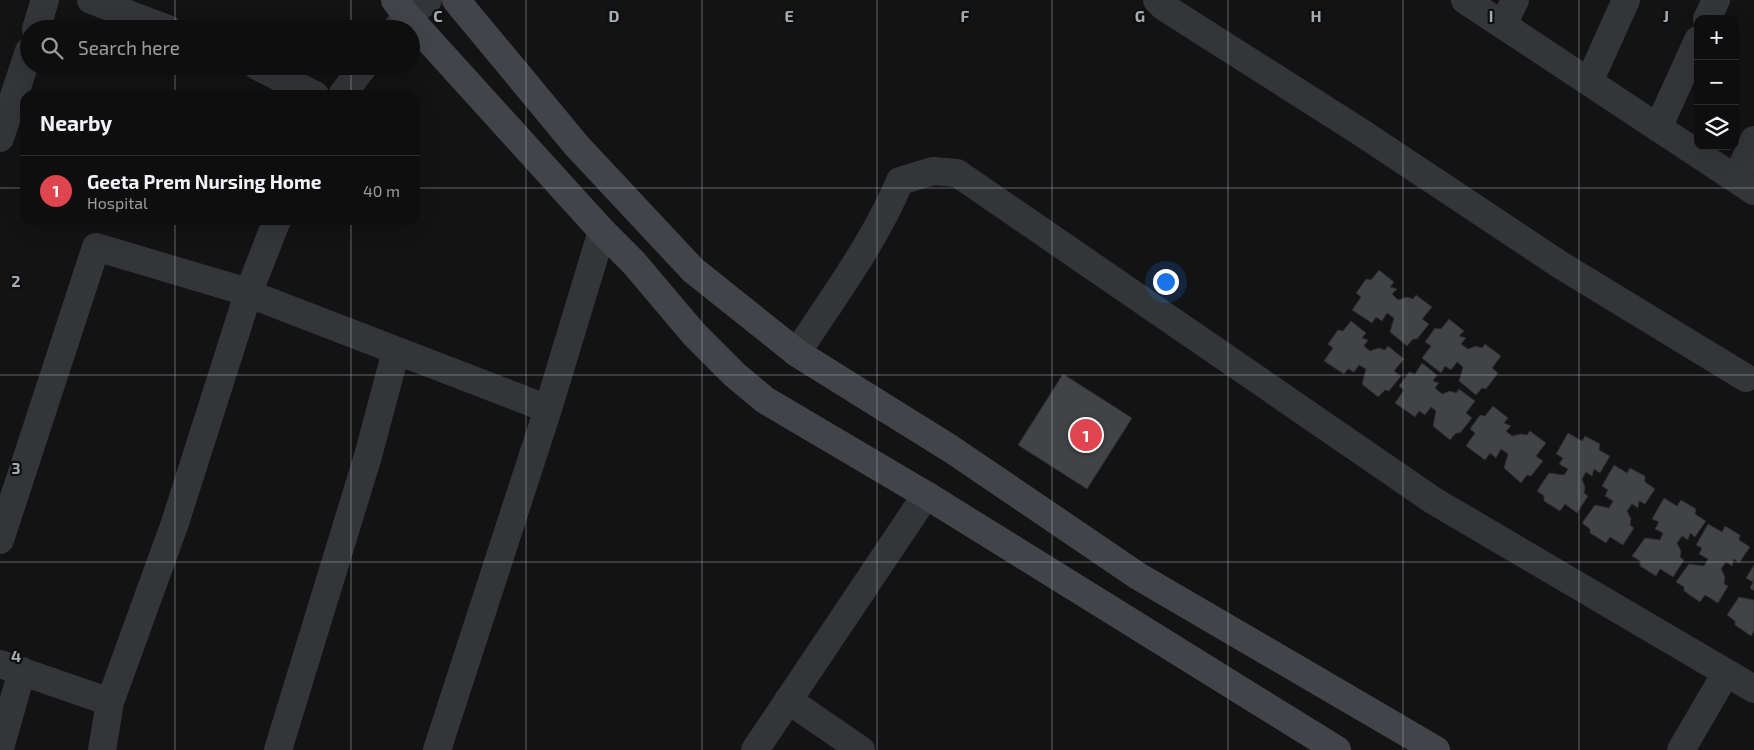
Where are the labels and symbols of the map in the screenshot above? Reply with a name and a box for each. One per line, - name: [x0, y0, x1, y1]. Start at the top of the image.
- text: C: [433, 6, 443, 25]
- text: D: [609, 6, 620, 25]
- text: E: [784, 6, 794, 25]
- text: F: [961, 6, 970, 25]
- text: G: [1135, 6, 1145, 25]
- text: H: [1310, 6, 1322, 25]
- text: I: [1489, 6, 1493, 25]
- text: J: [1663, 6, 1669, 25]
- your location: [1153, 269, 1179, 295]
- text: 2: [11, 271, 21, 290]
- pin: 1: [1070, 416, 1102, 454]
- text: 3: [11, 458, 21, 477]
- text: 4: [11, 646, 21, 665]

